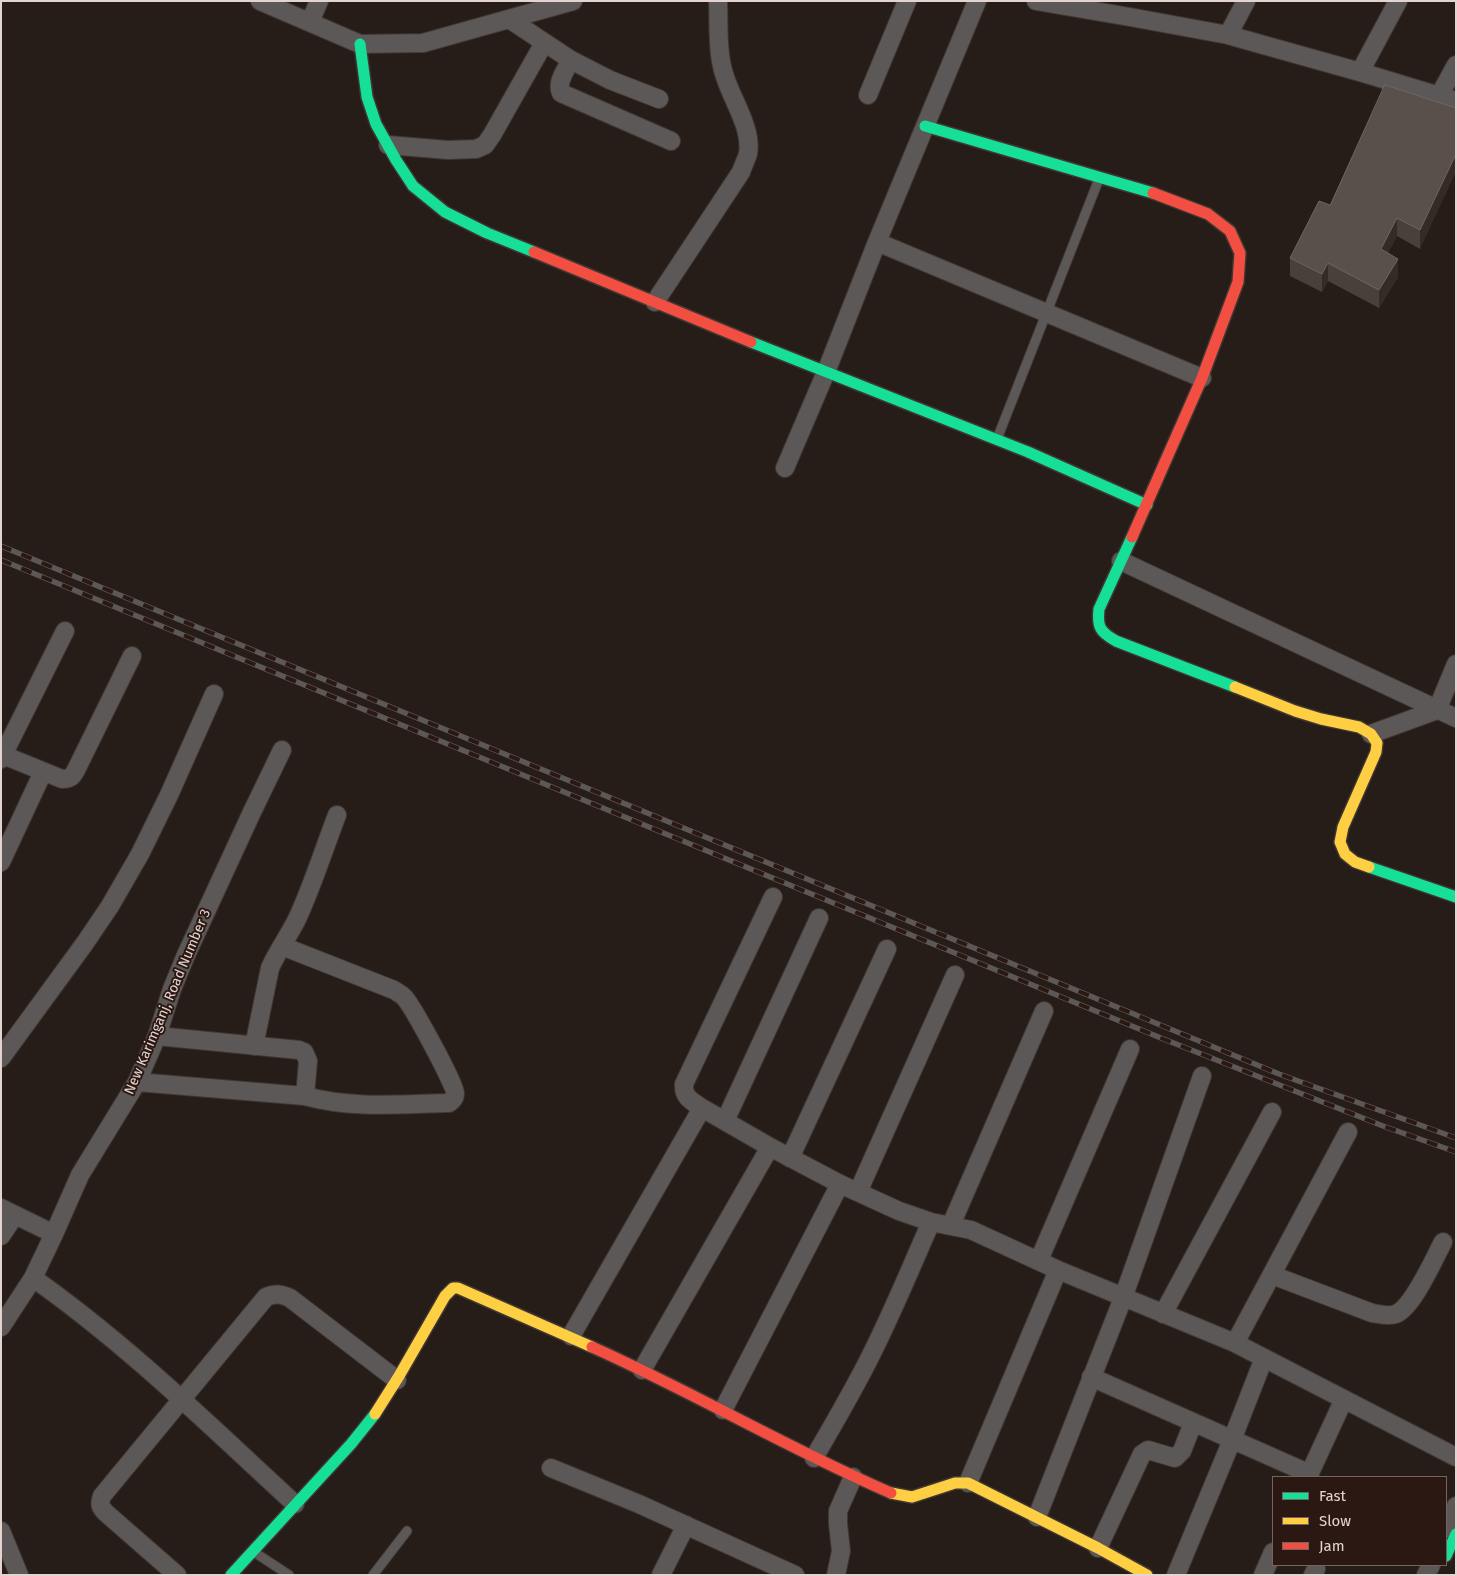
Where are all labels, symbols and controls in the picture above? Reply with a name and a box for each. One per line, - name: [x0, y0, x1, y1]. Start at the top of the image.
- street label: New Karimganj, Road Number 3: [121, 907, 215, 1097]
- legend: [1272, 1476, 1447, 1566]
- text: Fast: [1319, 1487, 1346, 1505]
- text: Slow: [1319, 1512, 1351, 1530]
- text: Jam: [1319, 1537, 1345, 1555]

